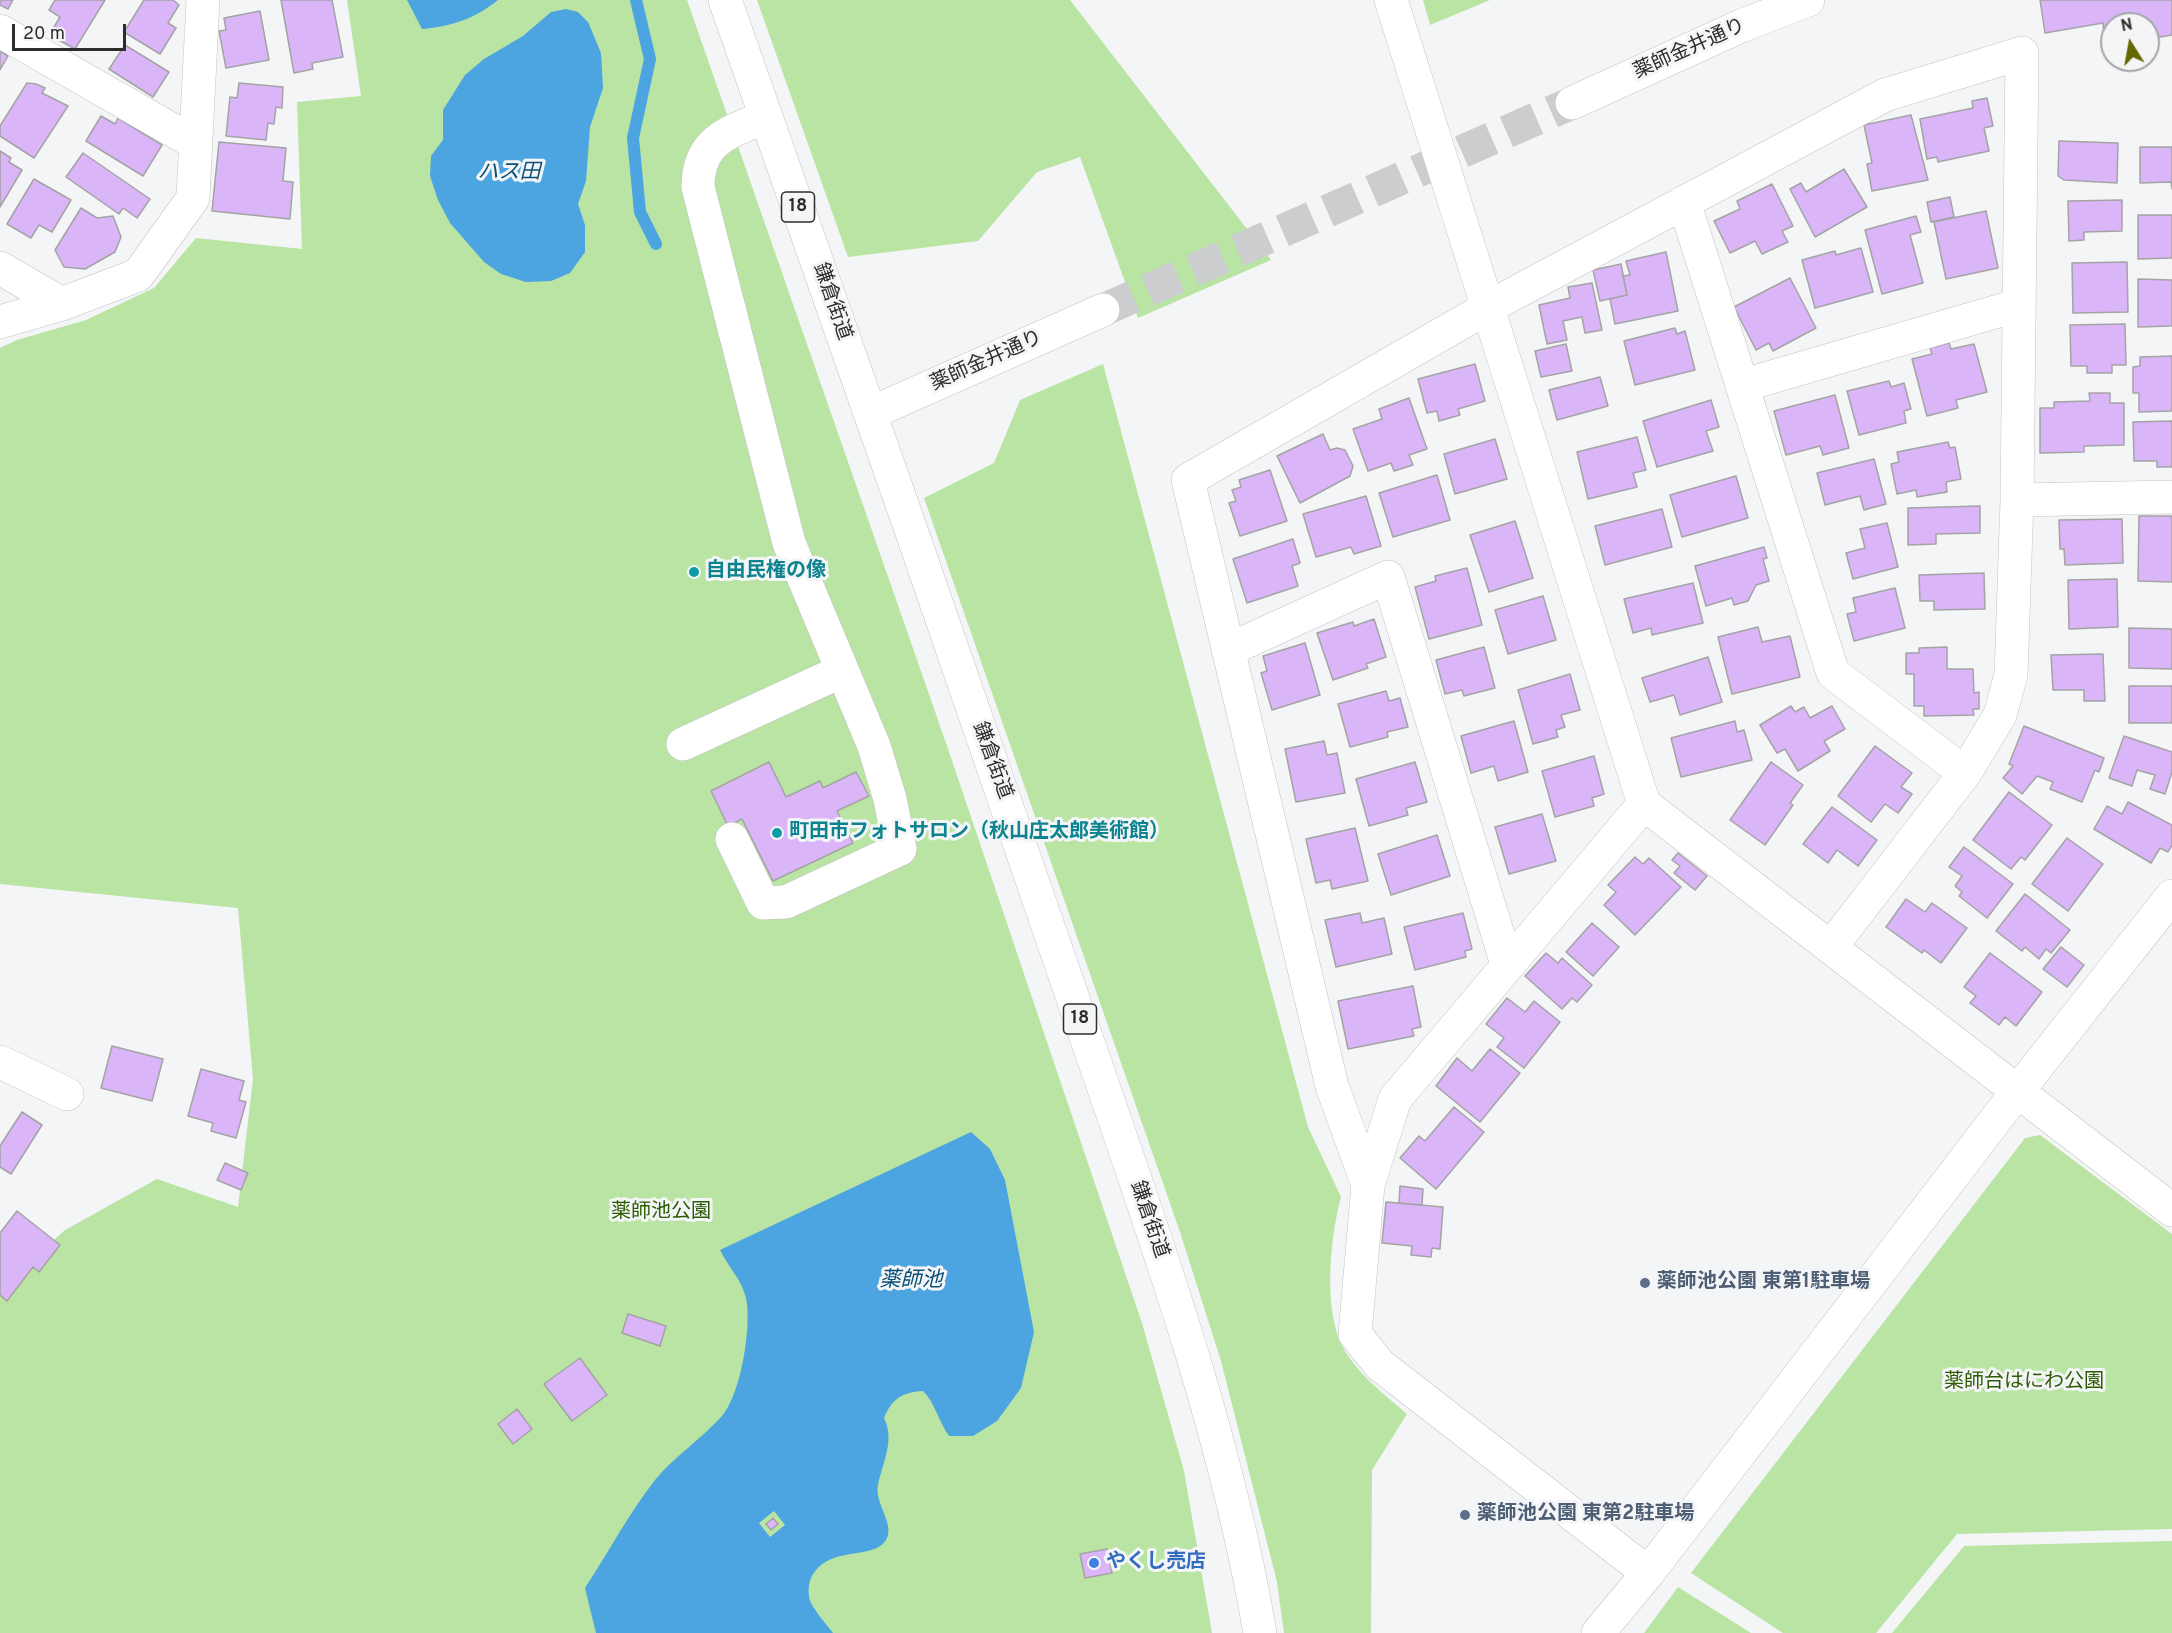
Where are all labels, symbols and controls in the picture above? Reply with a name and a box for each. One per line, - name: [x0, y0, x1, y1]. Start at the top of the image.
- scale bar: [15, 12, 129, 50]
- north arrow: [2100, 12, 2160, 72]
- street label: 薬師金井通り: [1630, 15, 1750, 85]
- text: N: [2119, 15, 2134, 37]
- text: 20 m: [23, 23, 65, 46]
- water label: ハス田: [478, 161, 540, 187]
- road number: 18: [782, 192, 814, 222]
- street label: 鎌倉街道: [807, 260, 855, 344]
- street label: 薬師金井通り: [927, 327, 1047, 397]
- place label: 自由民権の像: [706, 560, 826, 584]
- marker: 自由民権の像: [687, 565, 701, 579]
- street label: 鎌倉街道: [966, 719, 1016, 803]
- place label: 町田市フォトサロン（秋山庄太郎美術館）: [789, 821, 1169, 845]
- marker: 町田市フォトサロン（秋山庄太郎美術館）: [770, 826, 784, 840]
- road number: 18: [1064, 1004, 1096, 1034]
- street label: 鎌倉街道: [1124, 1178, 1172, 1262]
- park label: 薬師池公園: [611, 1201, 711, 1225]
- water label: 薬師池: [880, 1269, 942, 1295]
- place label: 薬師池公園 東第1駐車場: [1657, 1271, 1870, 1295]
- marker: 薬師池公園 東第1駐車場: [1638, 1276, 1652, 1290]
- park label: 薬師台はにわ公園: [1944, 1371, 2104, 1395]
- place label: 薬師池公園 東第2駐車場: [1477, 1503, 1694, 1527]
- marker: 薬師池公園 東第2駐車場: [1458, 1508, 1472, 1522]
- place label: やくし売店: [1106, 1551, 1206, 1575]
- marker: やくし売店: [1087, 1556, 1101, 1570]

